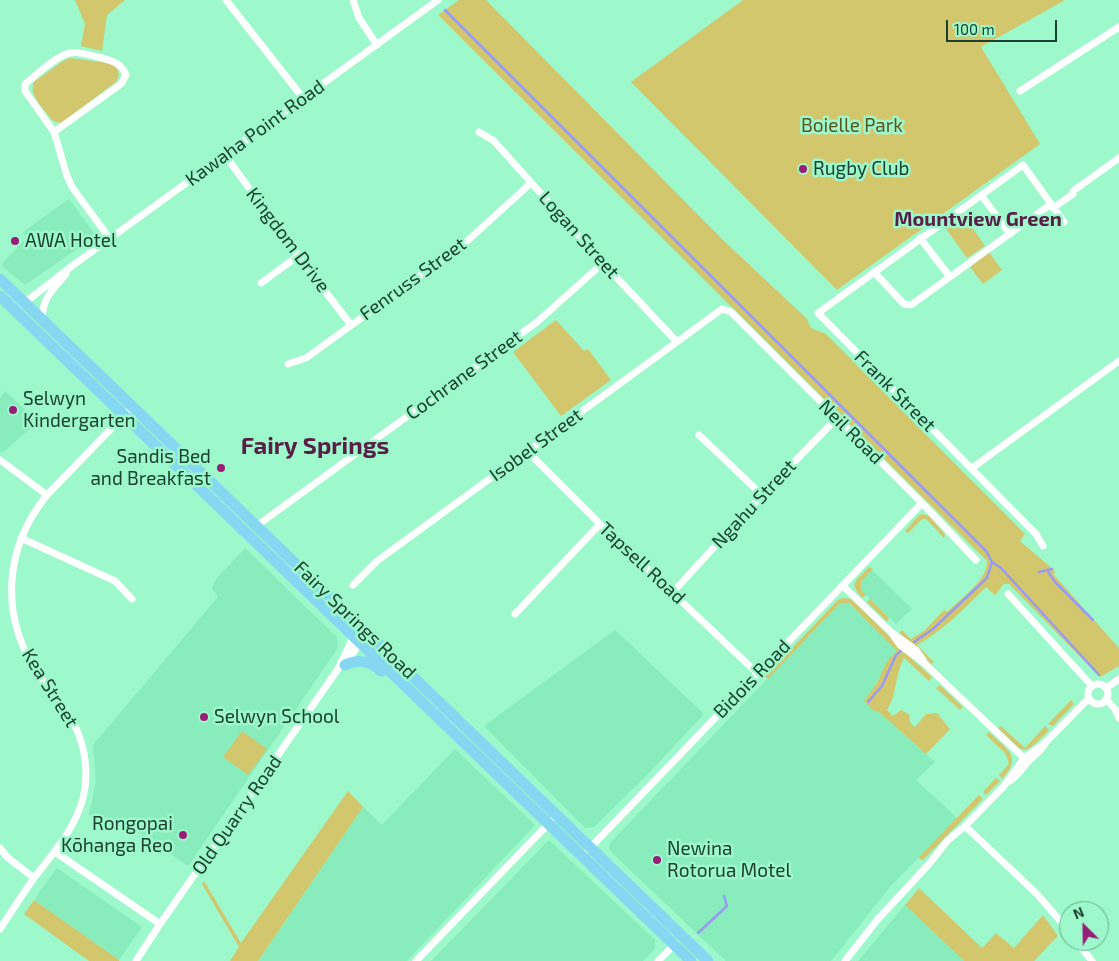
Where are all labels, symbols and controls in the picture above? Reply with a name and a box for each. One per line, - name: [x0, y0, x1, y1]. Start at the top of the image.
- scale bar: [949, 10, 1060, 42]
- text: 100 m: [954, 20, 995, 38]
- street label: Kawaha Point Road: [181, 75, 329, 191]
- park label: Boielle Park: [801, 115, 903, 137]
- place label: Rugby Club: [813, 158, 909, 180]
- marker: Rugby Club: [797, 163, 809, 175]
- street label: Kingdom Drive: [241, 183, 335, 297]
- street label: Logan Street: [534, 187, 624, 283]
- district label: Mountview Green: [894, 207, 1062, 231]
- place label: AWA Hotel: [25, 230, 117, 252]
- street label: Fenruss Street: [355, 233, 471, 325]
- marker: AWA Hotel: [9, 235, 21, 247]
- street label: Cochrane Street: [401, 325, 527, 425]
- street label: Frank Street: [850, 346, 940, 436]
- place label: Selwyn Kindergarten: [23, 388, 136, 432]
- street label: Neil Road: [814, 395, 888, 469]
- marker: Selwyn Kindergarten: [7, 404, 19, 416]
- street label: Isobel Street: [485, 404, 587, 486]
- district label: Fairy Springs: [241, 432, 389, 460]
- place label: Sandis Bed and Breakfast: [90, 446, 211, 490]
- street label: Ngahu Street: [707, 455, 801, 553]
- marker: Sandis Bed and Breakfast: [215, 462, 227, 474]
- street label: Tapsell Road: [594, 517, 690, 609]
- street label: Fairy Springs Road: [289, 556, 421, 684]
- street label: Bidois Road: [709, 635, 795, 723]
- street label: Kea Street: [17, 644, 83, 732]
- place label: Selwyn School: [214, 706, 339, 728]
- marker: Selwyn School: [198, 711, 210, 723]
- street label: Old Quarry Road: [187, 751, 287, 879]
- place label: Rongopai Kōhanga Reo: [61, 813, 173, 857]
- marker: Rongopai Kōhanga Reo: [177, 829, 189, 841]
- place label: Newina Rotorua Motel: [667, 838, 791, 882]
- marker: Newina Rotorua Motel: [651, 854, 663, 866]
- north arrow: [1059, 901, 1109, 951]
- text: N: [1070, 903, 1086, 922]

